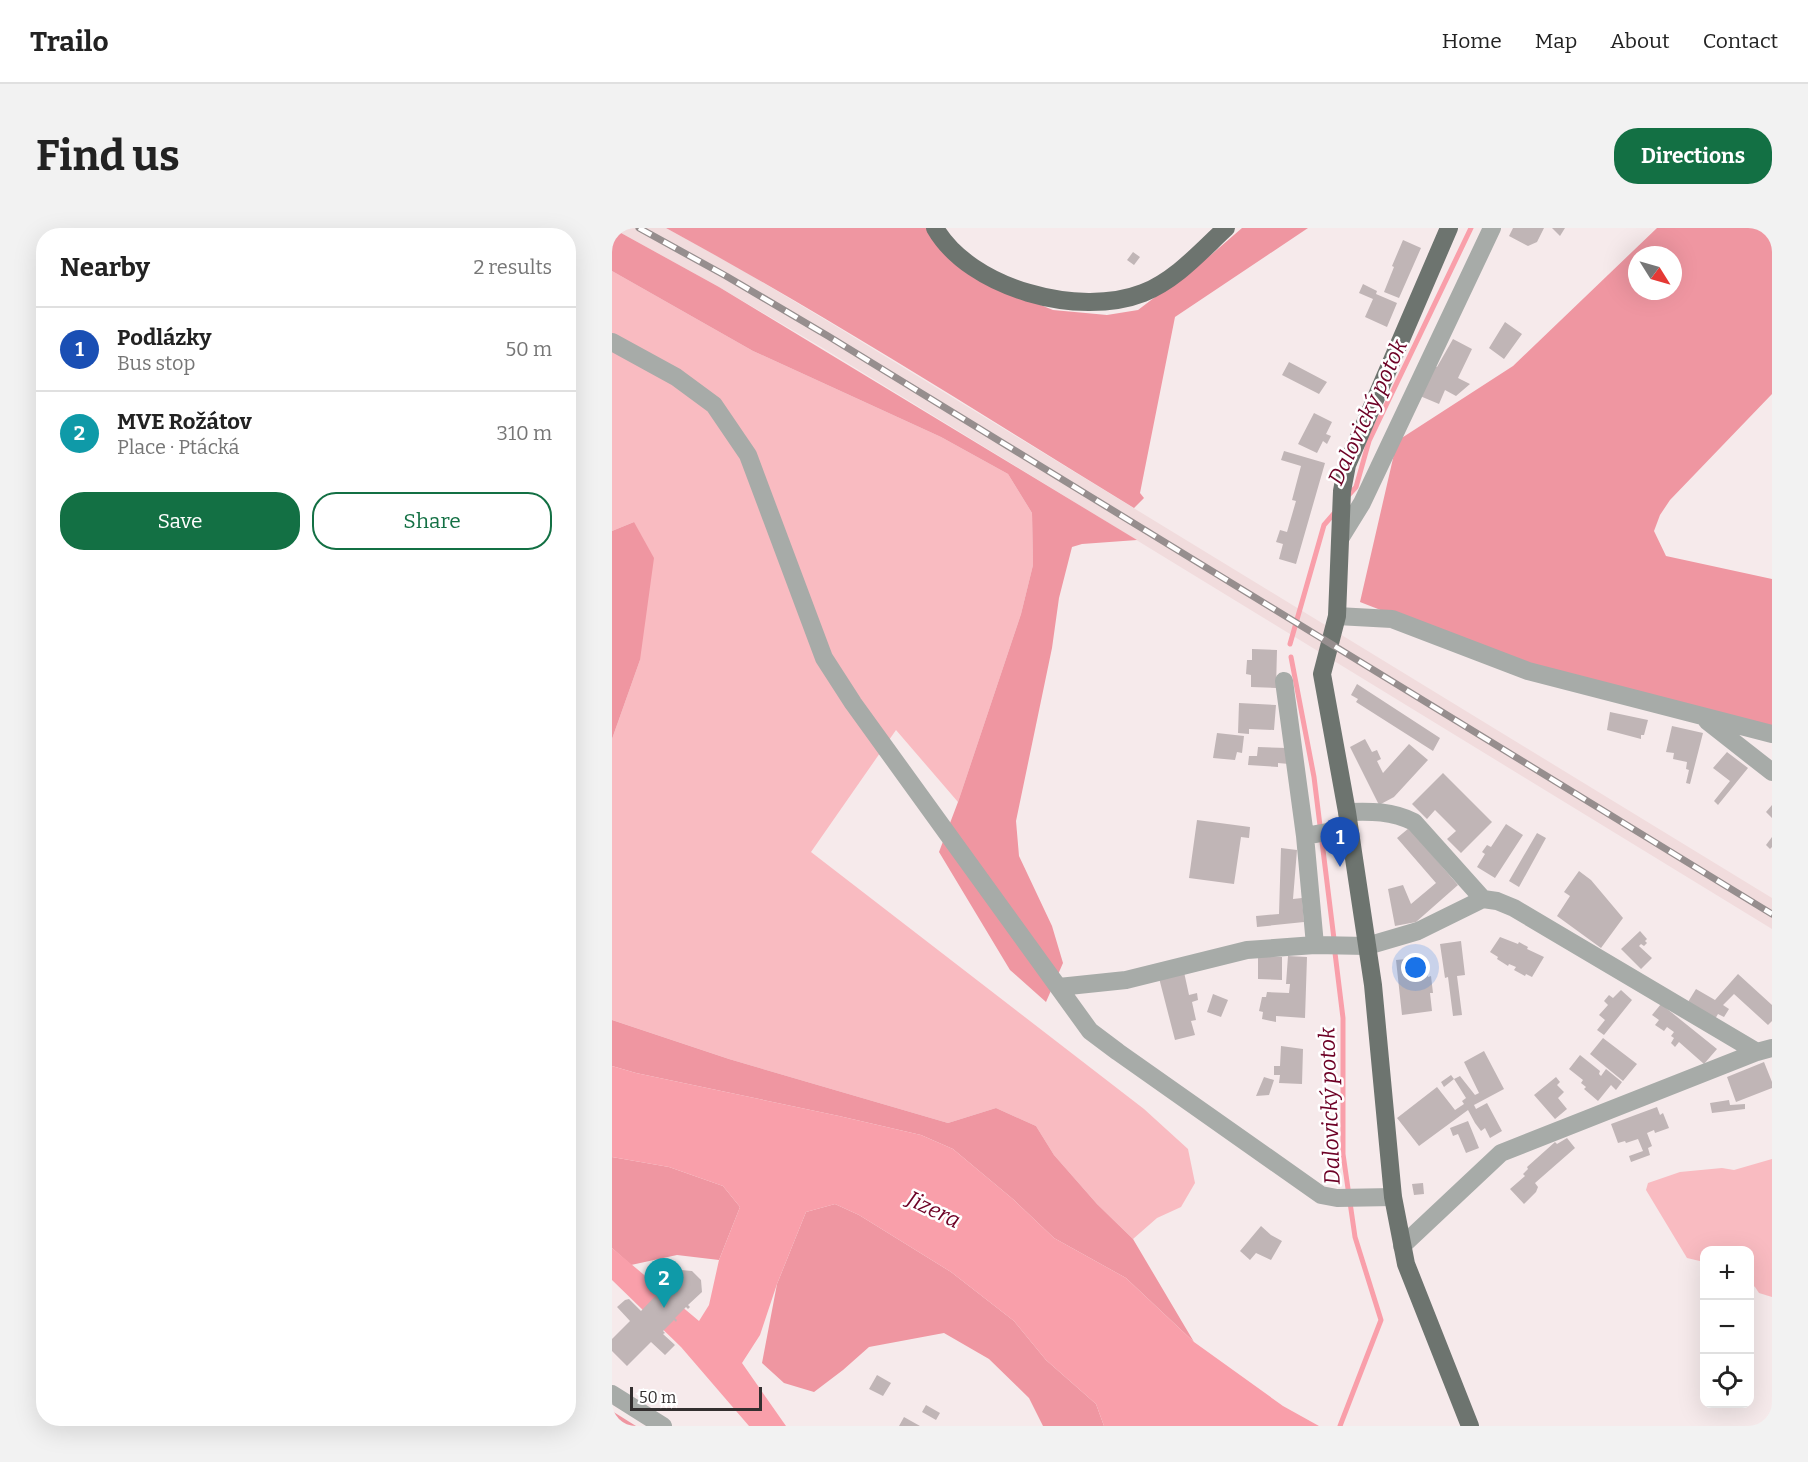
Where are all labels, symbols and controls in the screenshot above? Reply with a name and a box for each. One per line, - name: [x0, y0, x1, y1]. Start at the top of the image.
- text: Trailo: [30, 25, 109, 58]
- text: Home: [1442, 28, 1502, 54]
- text: Map: [1535, 28, 1577, 54]
- text: About: [1610, 28, 1670, 54]
- text: Contact: [1703, 28, 1778, 54]
- button: Directions: [1614, 128, 1772, 184]
- text: Find us: [36, 131, 180, 181]
- north arrow: [1628, 246, 1682, 300]
- text: Nearby: [60, 252, 150, 283]
- text: 2 results: [473, 255, 552, 279]
- text: Podlázky: [117, 324, 211, 351]
- water label: Dalovický potok: [1322, 334, 1413, 489]
- text: 1: [75, 337, 84, 361]
- text: 50 m: [505, 337, 552, 361]
- text: Bus stop: [117, 351, 195, 375]
- text: MVE Rožátov: [117, 408, 252, 435]
- text: 2: [74, 421, 85, 445]
- text: 310 m: [497, 421, 552, 445]
- text: Place · Ptácká: [117, 435, 239, 459]
- button: Save: [60, 492, 300, 550]
- button: Share: [312, 492, 552, 550]
- pin: 1: [1320, 818, 1360, 867]
- your location: [1401, 953, 1430, 982]
- water label: Dalovický potok: [1313, 1026, 1346, 1185]
- water label: Jizera: [901, 1184, 965, 1234]
- map controls: [1700, 1246, 1754, 1408]
- button: +: [1700, 1246, 1754, 1300]
- pin: 2: [644, 1258, 684, 1308]
- button: −: [1700, 1300, 1754, 1354]
- button: locate: [1700, 1354, 1754, 1408]
- scale bar: [630, 1384, 762, 1412]
- text: 50 m: [639, 1388, 676, 1407]

